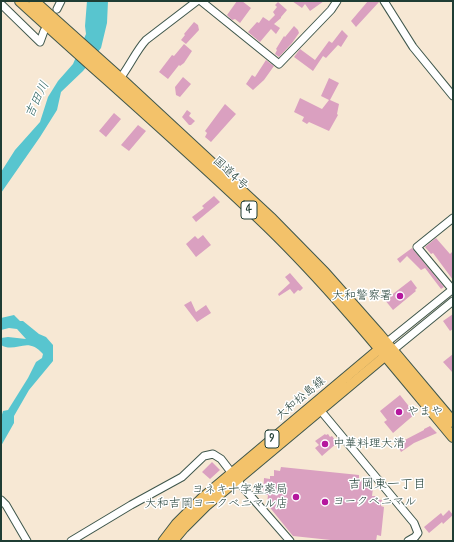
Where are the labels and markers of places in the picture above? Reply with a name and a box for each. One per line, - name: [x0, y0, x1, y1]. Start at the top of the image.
- place label: 大和警察署: [332, 289, 392, 303]
- marker: 大和警察署: [395, 291, 405, 301]
- place label: やまや: [407, 405, 443, 419]
- marker: やまや: [394, 407, 404, 417]
- place label: 中華料理大清: [333, 437, 405, 451]
- marker: 中華料理大清: [320, 439, 330, 449]
- place label: ヨネキ十字堂薬局 大和吉岡ヨークベニマル店: [145, 483, 288, 511]
- marker: ヨネキ十字堂薬局 大和吉岡ヨークベニマル店: [291, 492, 301, 502]
- place label: ヨークベニマル: [333, 495, 416, 509]
- marker: ヨークベニマル: [320, 497, 330, 507]

